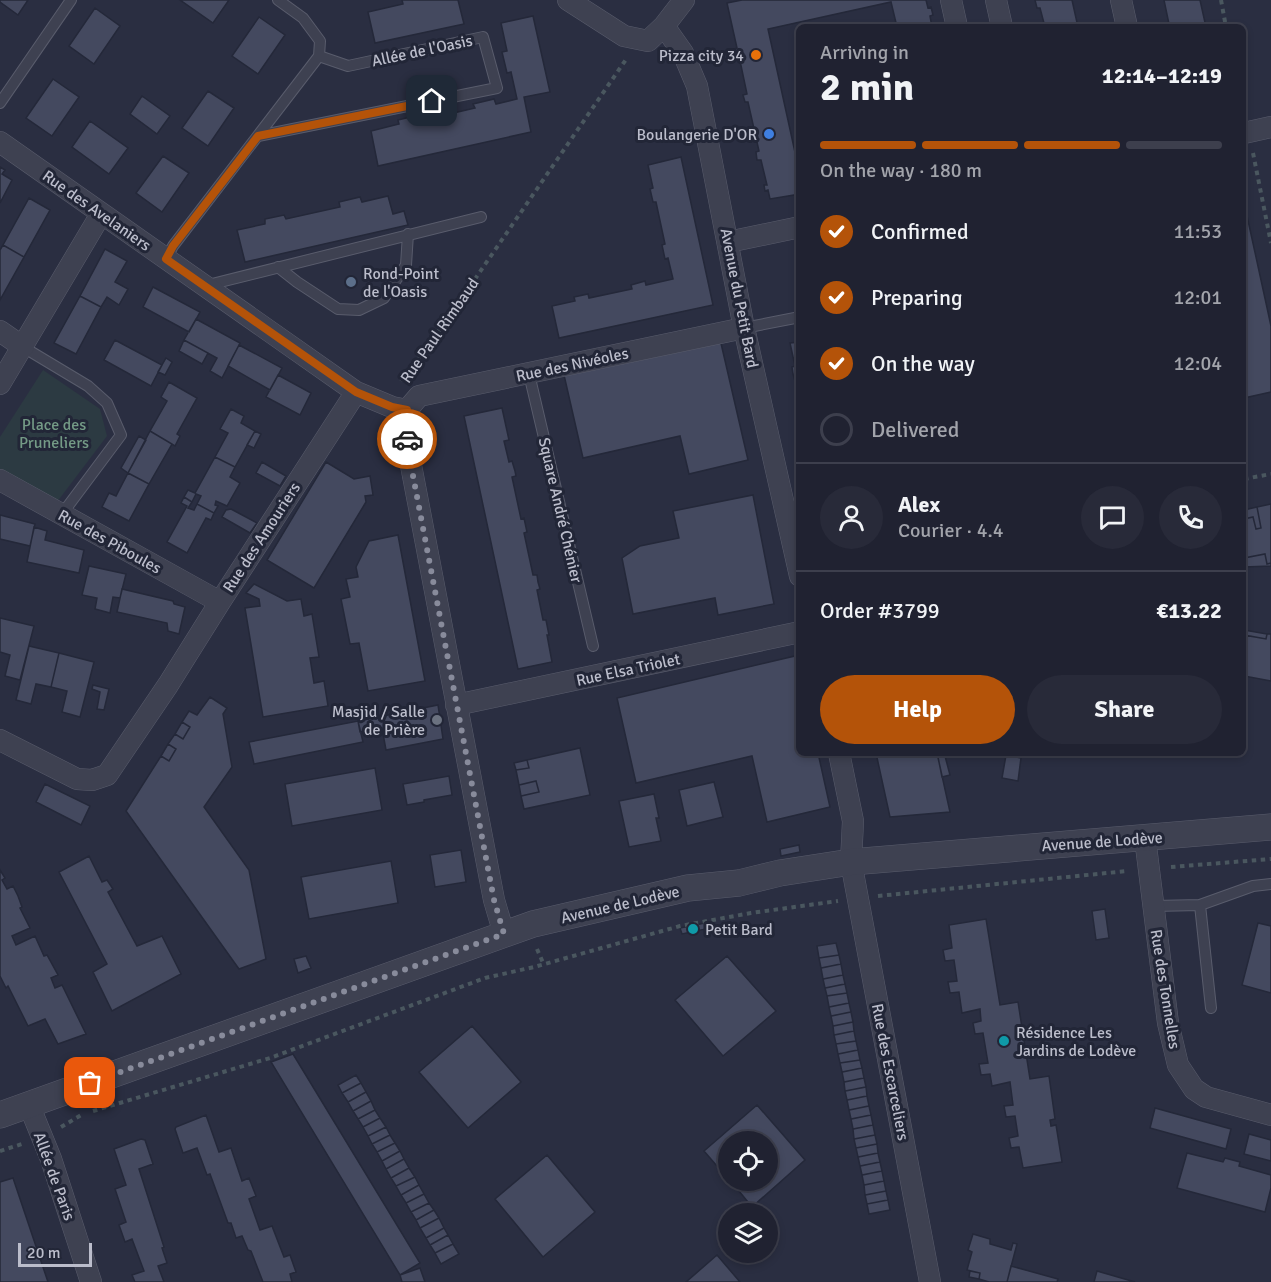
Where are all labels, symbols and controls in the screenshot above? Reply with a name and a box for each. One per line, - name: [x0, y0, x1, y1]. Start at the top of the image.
- street label: Allée de l'Oasis: [370, 31, 474, 71]
- text: Arriving in: [820, 40, 909, 65]
- place label: Pizza city 34: [659, 46, 744, 66]
- marker: Pizza city 34: [749, 48, 763, 62]
- text: 12:14–12:19: [1102, 62, 1222, 89]
- text: 2 min: [820, 63, 914, 111]
- pin: [406, 75, 457, 126]
- icon: home: [415, 84, 448, 117]
- place label: Boulangerie D'OR: [636, 125, 757, 145]
- marker: Boulangerie D'OR: [762, 127, 776, 141]
- text: On the way · 180 m: [820, 158, 982, 183]
- street label: Rue des Avelaniers: [38, 166, 155, 256]
- icon: check: [820, 215, 853, 248]
- text: Confirmed: [871, 218, 969, 245]
- text: 11:53: [1173, 219, 1222, 244]
- street label: Avenue du Petit Bard: [716, 227, 762, 370]
- place label: Rond-Point de l'Oasis: [363, 264, 440, 302]
- street label: Rue Paul Rimbaud: [396, 274, 484, 387]
- marker: Rond-Point de l'Oasis: [344, 275, 358, 289]
- icon: check: [820, 281, 853, 314]
- text: Preparing: [871, 284, 963, 311]
- text: 12:01: [1173, 285, 1222, 310]
- street label: Rue des Nivéoles: [514, 343, 630, 387]
- icon: check: [820, 347, 853, 380]
- text: On the way: [871, 350, 975, 377]
- text: 12:04: [1173, 351, 1222, 376]
- courier: [377, 409, 437, 469]
- park label: Place des Pruneliers: [19, 415, 89, 453]
- text: Delivered: [871, 416, 959, 443]
- icon: car: [391, 423, 424, 456]
- street label: Square André Chénier: [534, 435, 587, 585]
- street label: Rue des Amouriers: [219, 479, 305, 596]
- button: person: [820, 486, 883, 549]
- button: chat: [1081, 486, 1144, 549]
- button: phone: [1159, 486, 1222, 549]
- text: Alex: [898, 491, 940, 518]
- street label: Rue des Piboules: [54, 505, 165, 578]
- text: Courier · 4.4: [898, 518, 1004, 543]
- text: Order #3799: [820, 597, 940, 624]
- text: €13.22: [1156, 597, 1222, 624]
- street label: Rue Elsa Triolet: [574, 649, 682, 691]
- button: Help: [820, 675, 1015, 744]
- button: Share: [1027, 675, 1222, 744]
- place label: Masjid / Salle de Prière: [332, 702, 425, 740]
- marker: Masjid / Salle de Prière: [430, 713, 444, 727]
- street label: Avenue de Lodève: [1041, 828, 1163, 856]
- street label: Avenue de Lodève: [559, 882, 682, 928]
- place label: Petit Bard: [705, 920, 773, 940]
- marker: Petit Bard: [686, 922, 700, 936]
- street label: Rue des Tonnelles: [1146, 928, 1184, 1050]
- street label: Rue des Escarceliers: [867, 1002, 913, 1142]
- place label: Résidence Les Jardins de Lodève: [1016, 1023, 1136, 1061]
- marker: Résidence Les Jardins de Lodève: [997, 1034, 1011, 1048]
- pin: [64, 1057, 115, 1108]
- icon: bag: [73, 1066, 106, 1099]
- street label: Allée de Paris: [29, 1129, 79, 1223]
- map controls: [718, 1131, 778, 1263]
- button: locate: [718, 1131, 778, 1191]
- button: layers: [718, 1203, 778, 1263]
- scale bar: [18, 1240, 92, 1268]
- text: 20 m: [27, 1243, 61, 1263]

